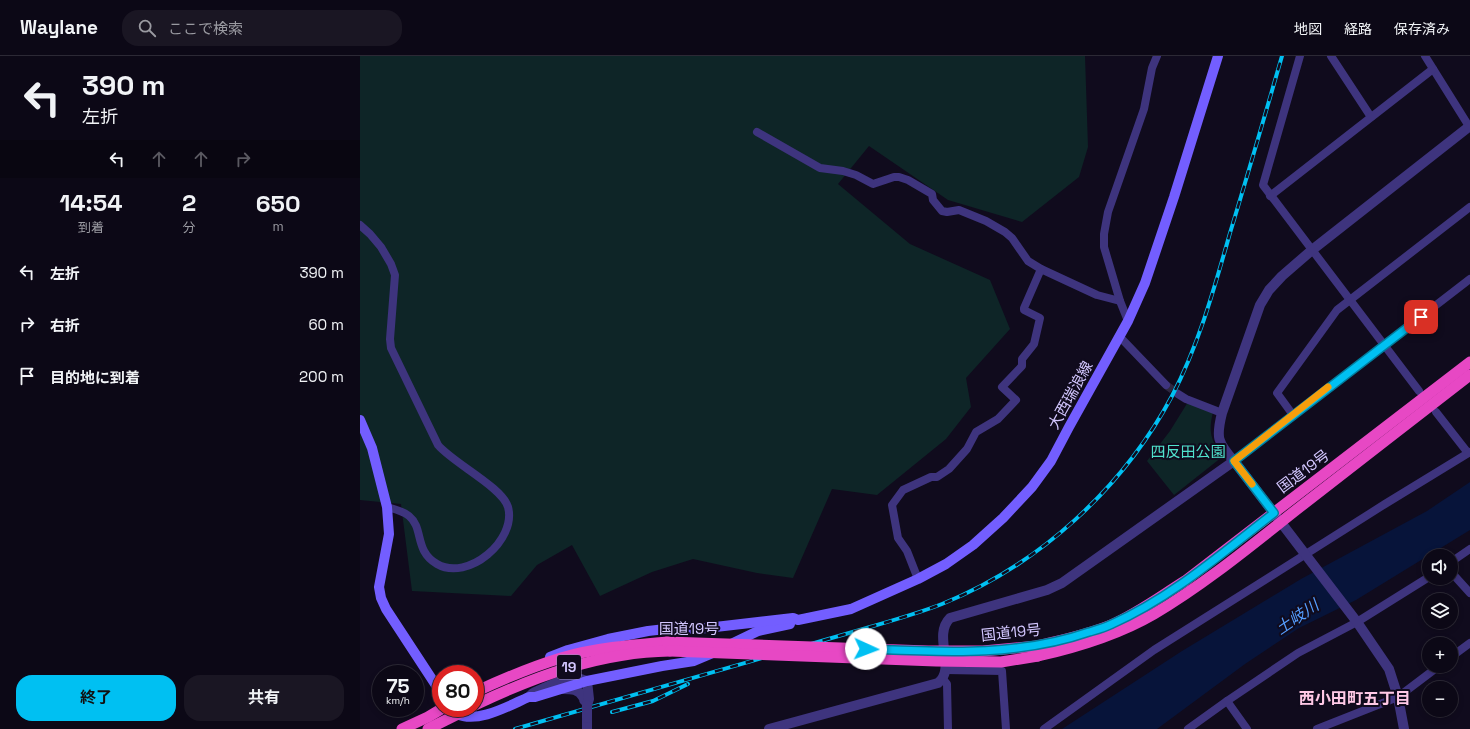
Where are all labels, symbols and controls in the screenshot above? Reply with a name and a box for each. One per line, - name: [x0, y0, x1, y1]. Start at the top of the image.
- search box: [122, 10, 402, 46]
- text: Waylane: [20, 15, 98, 40]
- icon: search: [136, 17, 158, 39]
- text: ここで検索: [168, 19, 243, 38]
- text: 地図: [1294, 20, 1322, 38]
- text: 経路: [1344, 20, 1372, 38]
- text: 保存済み: [1394, 20, 1450, 38]
- text: 390 m: [82, 67, 166, 103]
- icon: left: [16, 72, 68, 124]
- text: 左折: [82, 105, 118, 128]
- icon: left: [106, 148, 128, 170]
- icon: ahead: [148, 148, 170, 170]
- icon: ahead: [190, 148, 212, 170]
- icon: right: [232, 148, 254, 170]
- text: 14:54: [60, 187, 122, 218]
- text: 2: [182, 187, 196, 218]
- text: 650: [256, 188, 301, 219]
- text: m: [273, 218, 284, 235]
- text: 到着: [78, 219, 104, 236]
- text: 分: [183, 219, 196, 236]
- icon: left: [16, 261, 38, 283]
- text: 390 m: [299, 263, 344, 282]
- text: 左折: [50, 264, 80, 283]
- pin: [1404, 300, 1438, 334]
- icon: arrive: [1410, 306, 1432, 328]
- icon: right: [16, 313, 38, 335]
- text: 60 m: [308, 315, 344, 334]
- text: 右折: [50, 316, 80, 335]
- street label: 大西瑞浪線: [1044, 358, 1096, 432]
- icon: arrive: [16, 365, 38, 387]
- text: 200 m: [299, 367, 344, 386]
- text: 目的地に到着: [50, 368, 140, 387]
- park label: 四反田公園: [1150, 442, 1226, 461]
- street label: 国道19号: [1273, 445, 1333, 497]
- map controls: [1422, 549, 1458, 717]
- button: sound: [1422, 549, 1458, 585]
- button: layers: [1422, 593, 1458, 629]
- water label: 土岐川: [1271, 594, 1324, 639]
- street label: 国道19号: [659, 619, 719, 638]
- street label: 国道19号: [980, 619, 1042, 645]
- position arrow: [845, 628, 887, 670]
- button: +: [1422, 637, 1458, 673]
- road number: 19: [557, 655, 581, 679]
- speed limit sign: 80: [432, 665, 484, 717]
- text: 75: [386, 673, 410, 699]
- button: 終了: [16, 675, 176, 721]
- button: 共有: [184, 675, 344, 721]
- button: −: [1422, 681, 1458, 717]
- district label: 西小田町五丁目: [1299, 688, 1411, 709]
- text: km/h: [386, 694, 410, 707]

